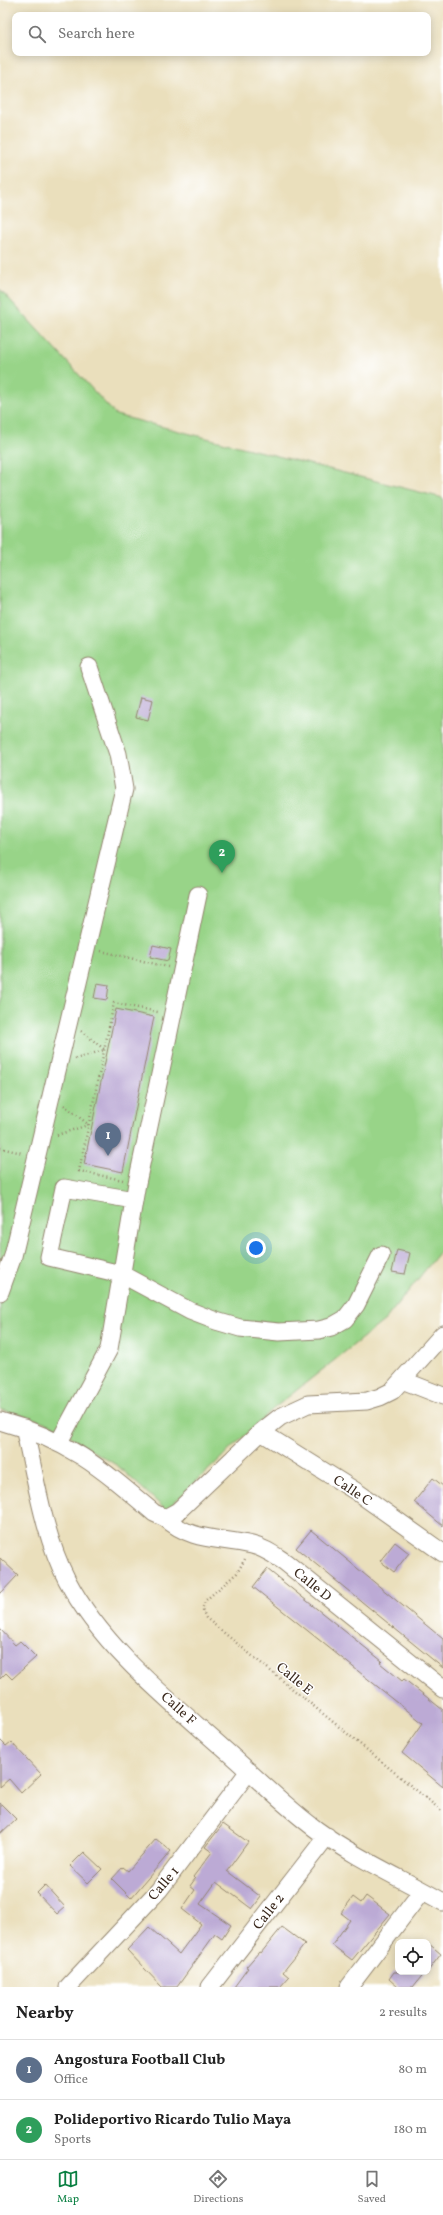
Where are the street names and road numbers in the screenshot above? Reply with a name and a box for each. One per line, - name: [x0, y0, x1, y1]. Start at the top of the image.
- street label: Calle C: [329, 1471, 375, 1511]
- street label: Calle D: [289, 1564, 335, 1606]
- street label: Calle E: [272, 1658, 316, 1700]
- street label: Calle F: [156, 1688, 200, 1730]
- street label: Calle 1: [144, 1863, 184, 1905]
- street label: Calle 2: [249, 1890, 289, 1934]

